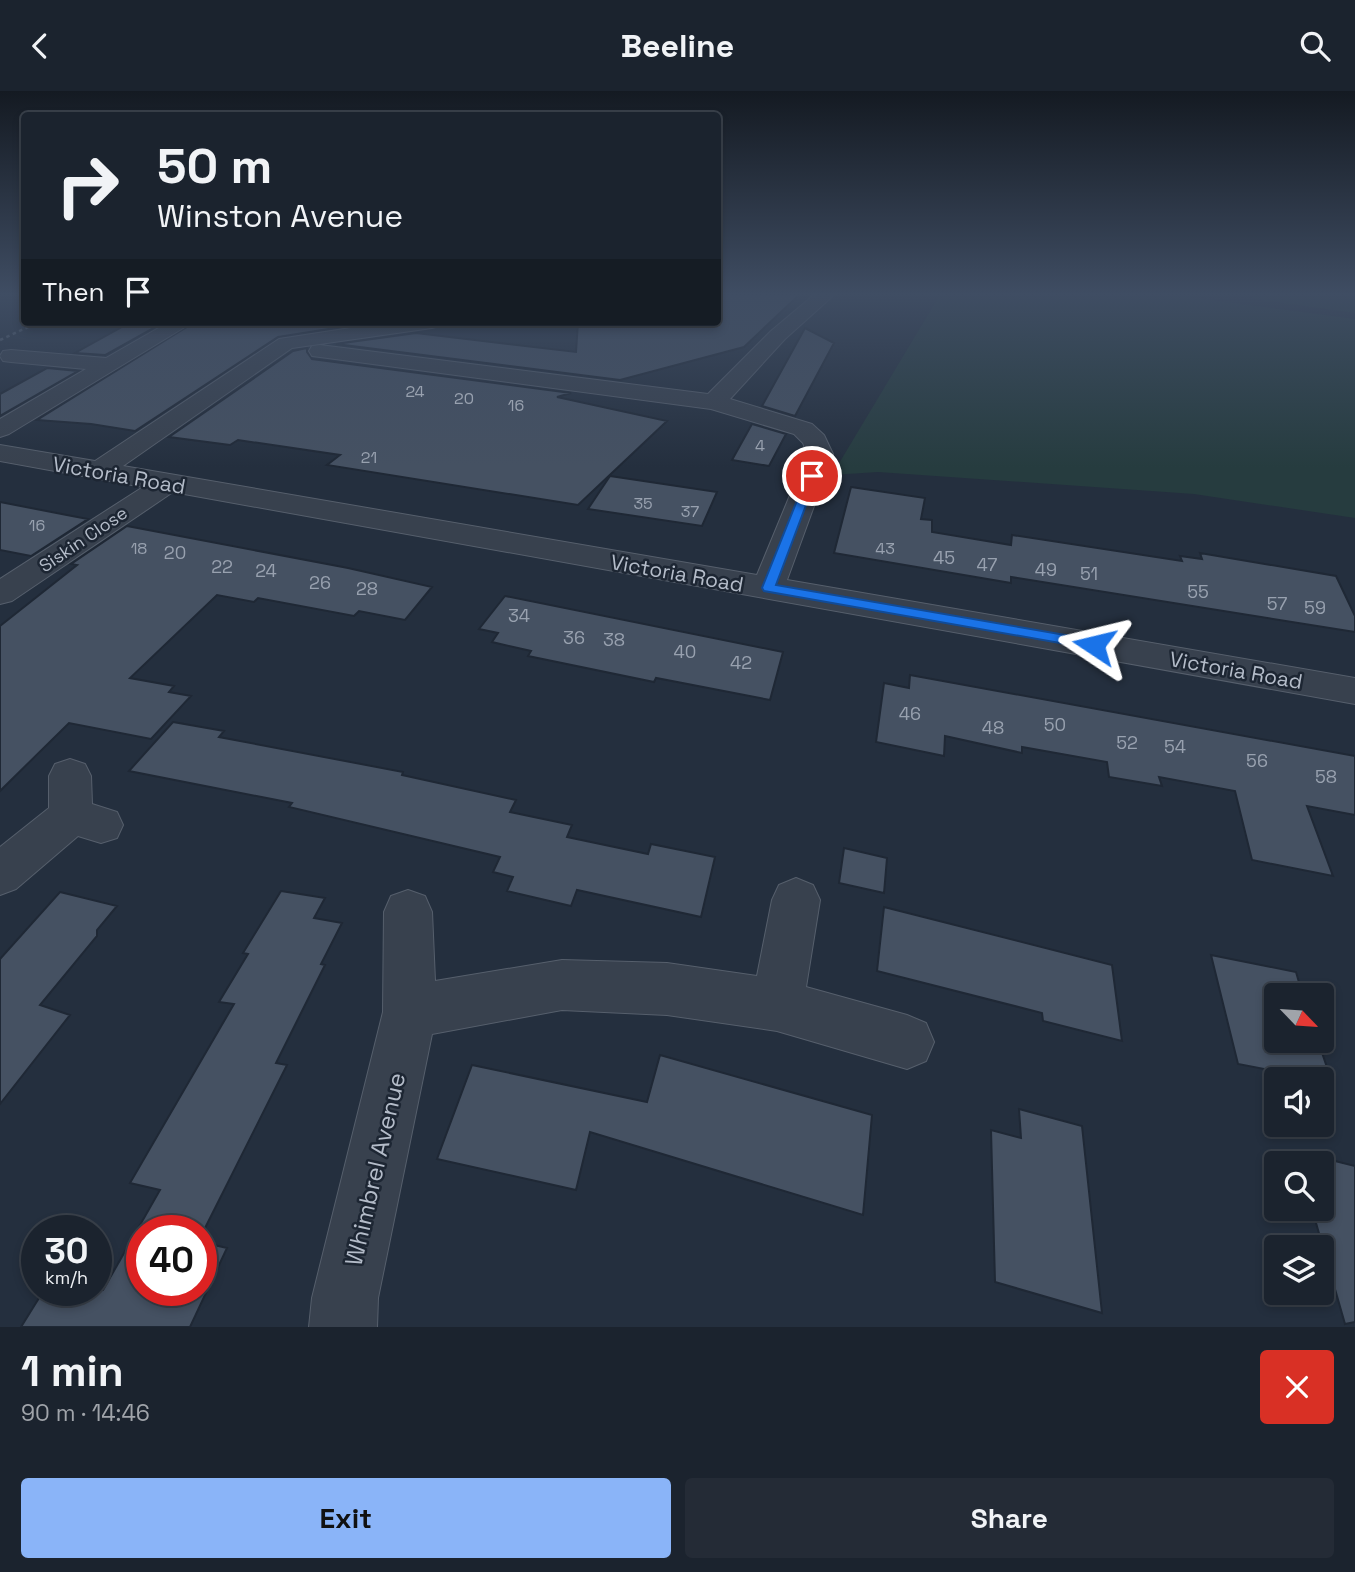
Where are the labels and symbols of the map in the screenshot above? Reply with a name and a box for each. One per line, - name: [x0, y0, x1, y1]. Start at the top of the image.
- house number: 24: [405, 381, 425, 402]
- house number: 20: [454, 388, 474, 409]
- house number: 16: [508, 395, 524, 416]
- house number: 4: [755, 435, 765, 456]
- pin: [782, 446, 842, 506]
- house number: 21: [361, 447, 377, 468]
- street label: Victoria Road: [50, 450, 188, 500]
- house number: 35: [633, 493, 653, 514]
- street label: Siskin Close: [34, 501, 132, 577]
- house number: 37: [681, 501, 699, 522]
- house number: 16: [29, 515, 45, 536]
- house number: 18: [131, 538, 147, 559]
- house number: 43: [875, 538, 895, 559]
- house number: 20: [164, 541, 186, 564]
- house number: 45: [933, 546, 955, 569]
- street label: Victoria Road: [608, 548, 746, 598]
- house number: 47: [977, 553, 997, 576]
- house number: 22: [211, 555, 233, 578]
- house number: 49: [1035, 558, 1057, 581]
- house number: 24: [255, 559, 277, 582]
- house number: 51: [1080, 562, 1098, 585]
- house number: 26: [309, 571, 331, 594]
- house number: 28: [356, 577, 378, 600]
- house number: 55: [1187, 580, 1209, 603]
- house number: 57: [1267, 592, 1287, 615]
- house number: 59: [1304, 596, 1326, 619]
- house number: 34: [508, 604, 530, 627]
- position arrow: [1057, 608, 1131, 682]
- house number: 36: [563, 626, 585, 649]
- house number: 38: [603, 628, 625, 651]
- house number: 40: [674, 640, 696, 663]
- street label: Victoria Road: [1167, 645, 1305, 695]
- house number: 42: [730, 651, 752, 674]
- house number: 46: [899, 702, 921, 725]
- house number: 50: [1044, 713, 1066, 736]
- house number: 48: [982, 716, 1004, 739]
- house number: 52: [1116, 731, 1138, 754]
- house number: 54: [1164, 735, 1186, 758]
- house number: 56: [1246, 749, 1268, 772]
- house number: 58: [1315, 765, 1337, 788]
- north arrow: [1264, 983, 1334, 1053]
- street label: Whimbrel Avenue: [338, 1070, 412, 1268]
- speed limit sign: 40: [126, 1215, 217, 1306]

